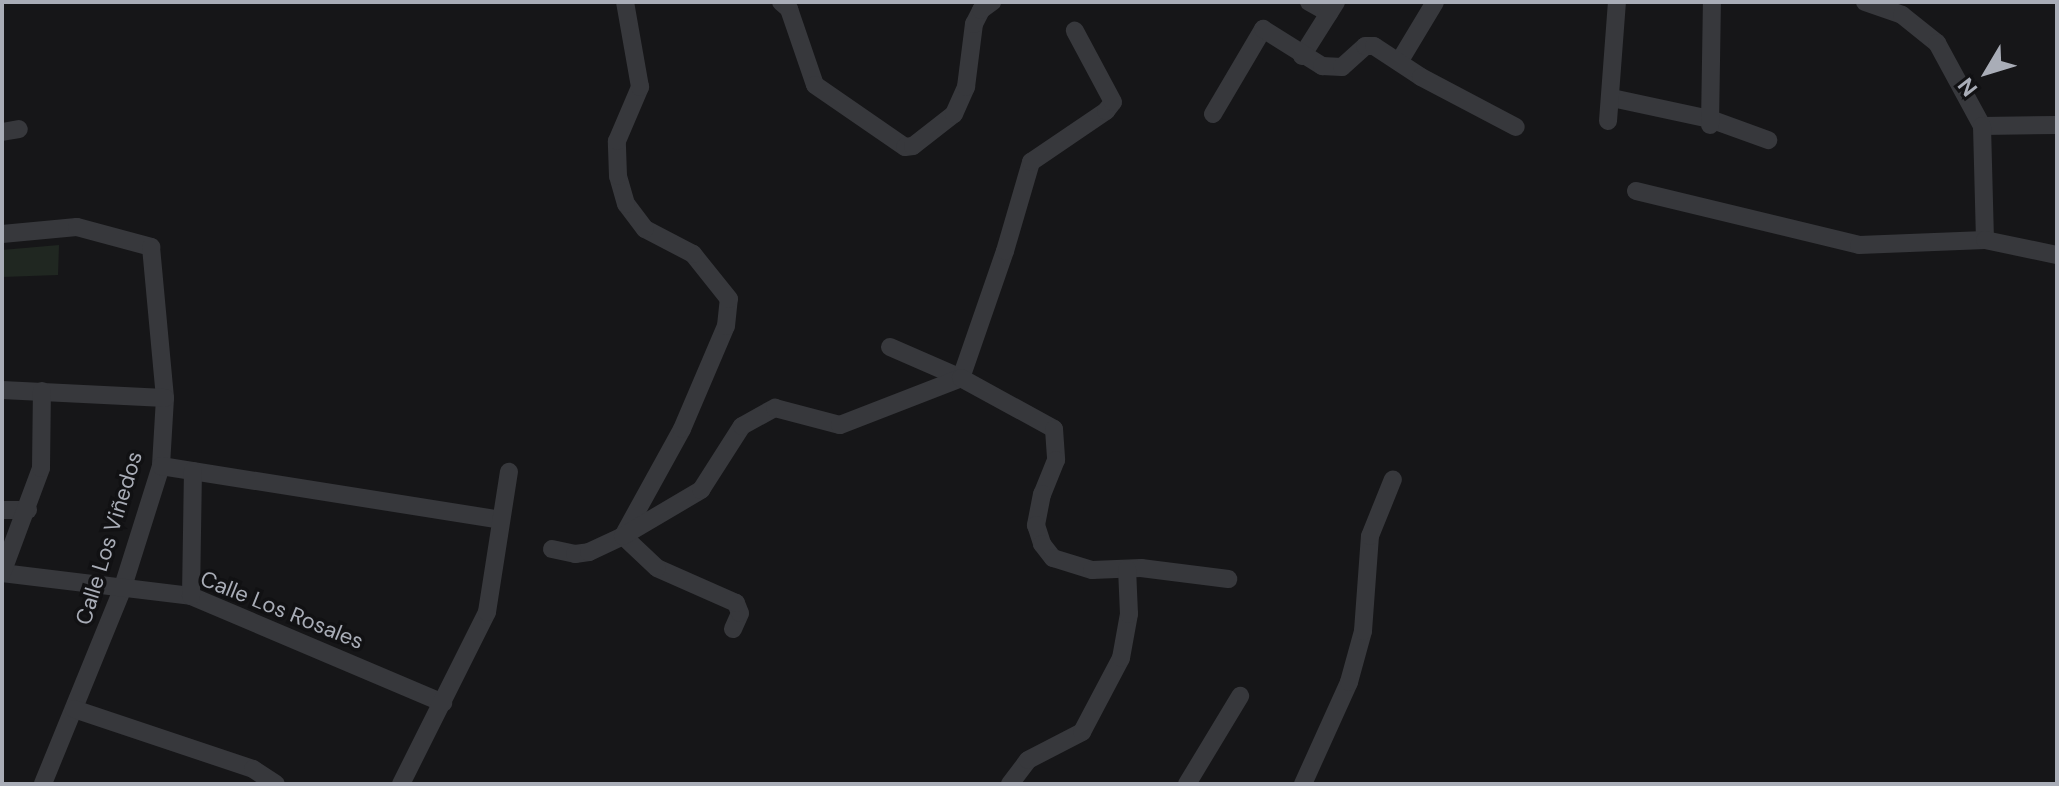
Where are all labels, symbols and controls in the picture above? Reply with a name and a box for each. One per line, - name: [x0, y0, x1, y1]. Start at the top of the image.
- north arrow: [1947, 32, 2027, 112]
- text: N: [1951, 72, 1984, 102]
- street label: Calle Los Viñedos: [70, 448, 148, 628]
- street label: Calle Los Rosales: [196, 565, 368, 655]

